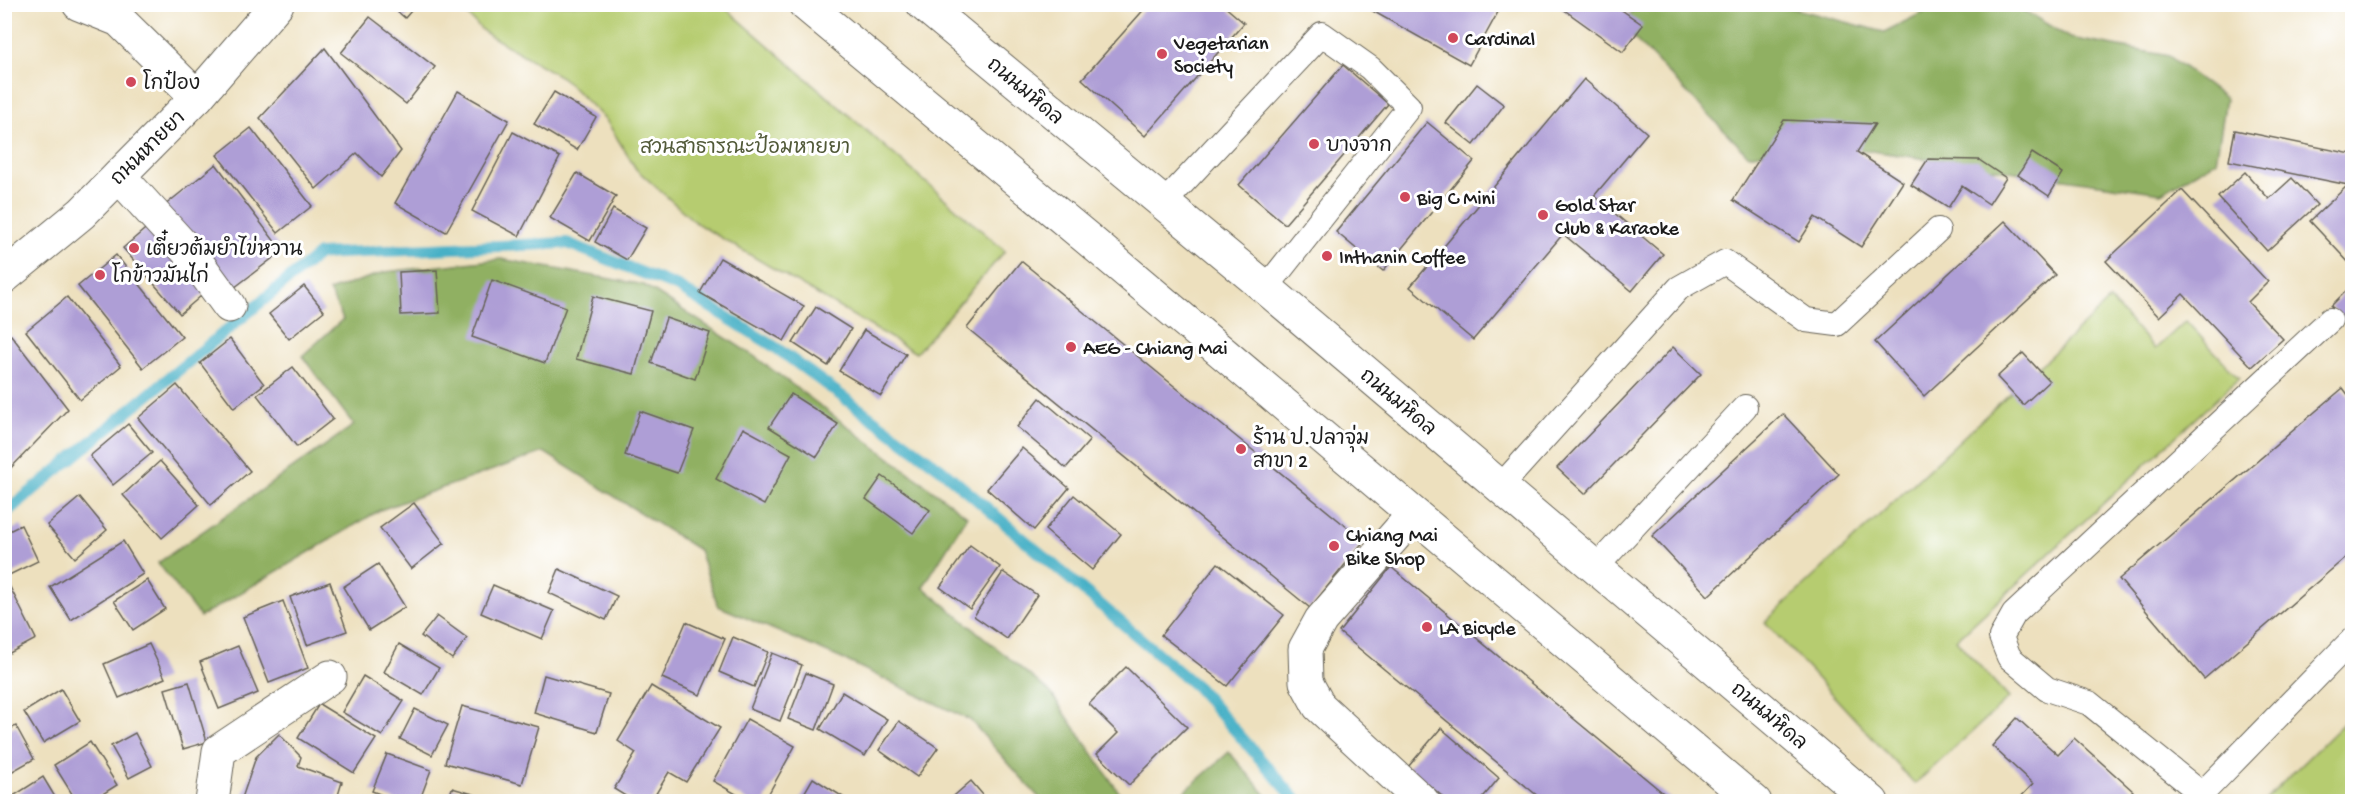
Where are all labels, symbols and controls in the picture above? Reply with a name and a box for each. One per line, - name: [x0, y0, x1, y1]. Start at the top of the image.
- place label: Cardinal: [1465, 30, 1535, 53]
- marker: Cardinal: [1446, 31, 1460, 45]
- place label: Vegetarian Society: [1173, 34, 1269, 80]
- marker: Vegetarian Society: [1155, 47, 1169, 61]
- street label: ถนนมหิดล: [981, 51, 1069, 131]
- place label: โกป๋อง: [143, 69, 200, 97]
- marker: โกป๋อง: [124, 75, 138, 89]
- street label: ถนนหายยา: [107, 107, 192, 192]
- park label: สวนสาธารณะป้อมหายยา: [640, 132, 850, 161]
- place label: บางจาก: [1326, 136, 1392, 159]
- marker: บางจาก: [1307, 137, 1321, 151]
- place label: Big C Mini: [1416, 189, 1495, 212]
- marker: Big C Mini: [1398, 190, 1412, 204]
- place label: Gold Star Club & Karaoke: [1555, 196, 1679, 242]
- marker: Gold Star Club & Karaoke: [1536, 208, 1550, 222]
- place label: เตี๋ยวต้มยำไข่หวาน: [146, 229, 303, 263]
- marker: เตี๋ยวต้มยำไข่หวาน: [127, 241, 141, 255]
- place label: Inthanin Coffee: [1339, 248, 1466, 271]
- marker: Inthanin Coffee: [1320, 249, 1334, 263]
- place label: โกข้าวมันไก่: [112, 262, 209, 290]
- marker: โกข้าวมันไก่: [93, 268, 107, 282]
- place label: AEG - Chiang Mai: [1083, 339, 1228, 362]
- marker: AEG - Chiang Mai: [1064, 340, 1078, 354]
- street label: ถนนมหิดล: [1354, 362, 1442, 442]
- place label: ร้าน ป.ปลาจุ่ม สาขา 2: [1253, 424, 1369, 475]
- marker: ร้าน ป.ปลาจุ่ม สาขา 2: [1234, 442, 1248, 456]
- place label: Chiang Mai Bike Shop: [1345, 526, 1438, 572]
- marker: Chiang Mai Bike Shop: [1327, 539, 1341, 553]
- place label: LA Bicycle: [1439, 619, 1516, 642]
- marker: LA Bicycle: [1420, 620, 1434, 634]
- street label: ถนนมหิดล: [1725, 676, 1813, 756]

